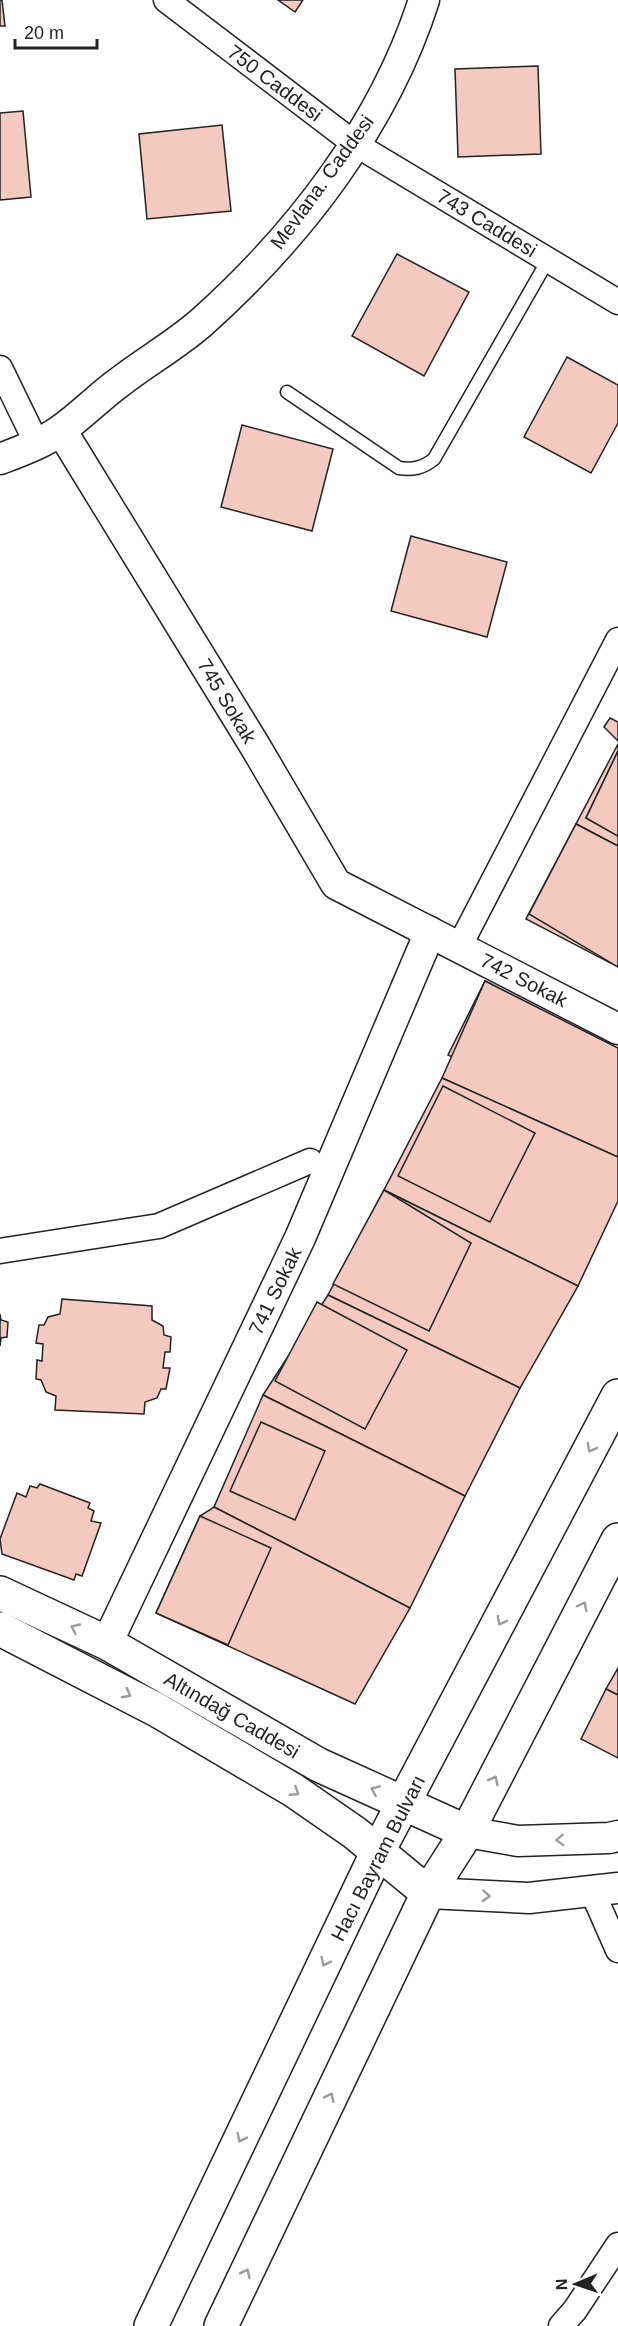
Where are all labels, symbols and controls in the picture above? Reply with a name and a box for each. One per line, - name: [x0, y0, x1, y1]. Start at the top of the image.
- scale bar: [15, 12, 98, 50]
- text: 20 m: [24, 23, 64, 43]
- street label: 750 Caddesi: [224, 40, 326, 126]
- street label: Mevlana. Caddesi: [266, 111, 378, 253]
- street label: 743 Caddesi: [433, 185, 541, 261]
- street label: 745 Sokak: [193, 655, 261, 748]
- street label: 742 Sokak: [477, 949, 572, 1012]
- street label: 741 Sokak: [244, 1243, 306, 1338]
- one-way arrow: [587, 1441, 598, 1452]
- one-way arrow: [576, 1602, 588, 1613]
- one-way arrow: [497, 1614, 508, 1625]
- one-way arrow: [70, 1623, 81, 1635]
- street label: Altındağ Caddesi: [161, 1667, 303, 1763]
- one-way arrow: [120, 1687, 131, 1698]
- street label: Hacı Bayram Bulvarı: [327, 1771, 429, 1945]
- one-way arrow: [487, 1775, 498, 1786]
- one-way arrow: [289, 1785, 299, 1797]
- one-way arrow: [371, 1785, 382, 1797]
- one-way arrow: [555, 1834, 564, 1846]
- one-way arrow: [482, 1889, 491, 1902]
- one-way arrow: [321, 1955, 332, 1966]
- one-way arrow: [322, 2093, 334, 2104]
- one-way arrow: [236, 2131, 248, 2142]
- north arrow: [546, 2254, 606, 2314]
- one-way arrow: [238, 2269, 250, 2280]
- text: N: [553, 2278, 570, 2291]

